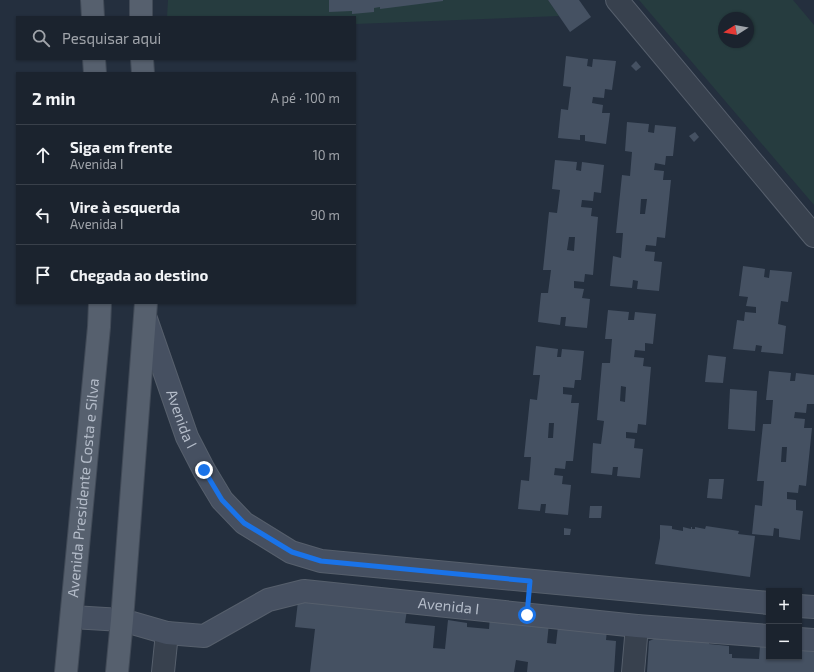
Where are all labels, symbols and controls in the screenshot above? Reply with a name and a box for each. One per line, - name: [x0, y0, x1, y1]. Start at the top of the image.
- north arrow: [718, 12, 754, 48]
- search box: [16, 16, 356, 60]
- icon: search: [30, 27, 52, 49]
- text: Pesquisar aqui: [62, 29, 161, 47]
- text: 2 min: [32, 88, 75, 108]
- text: A pé · 100 m: [271, 90, 340, 106]
- text: Siga em frente: [70, 138, 172, 156]
- icon: ahead: [32, 144, 54, 166]
- text: 10 m: [313, 147, 340, 163]
- text: Avenida I: [70, 156, 123, 172]
- text: Vire à esquerda: [70, 198, 180, 216]
- icon: left: [32, 204, 54, 226]
- text: 90 m: [310, 207, 340, 223]
- text: Avenida I: [70, 216, 123, 232]
- icon: arrive: [32, 264, 54, 286]
- text: Chegada ao destino: [70, 266, 208, 284]
- street label: Avenida Presidente Costa e Silva: [63, 377, 102, 598]
- street label: Avenida I: [163, 387, 201, 451]
- route end: [195, 461, 213, 479]
- map controls: [766, 588, 802, 660]
- button: +: [766, 588, 802, 624]
- street label: Avenida I: [417, 593, 480, 617]
- route start: [518, 606, 536, 624]
- button: −: [766, 624, 802, 660]

